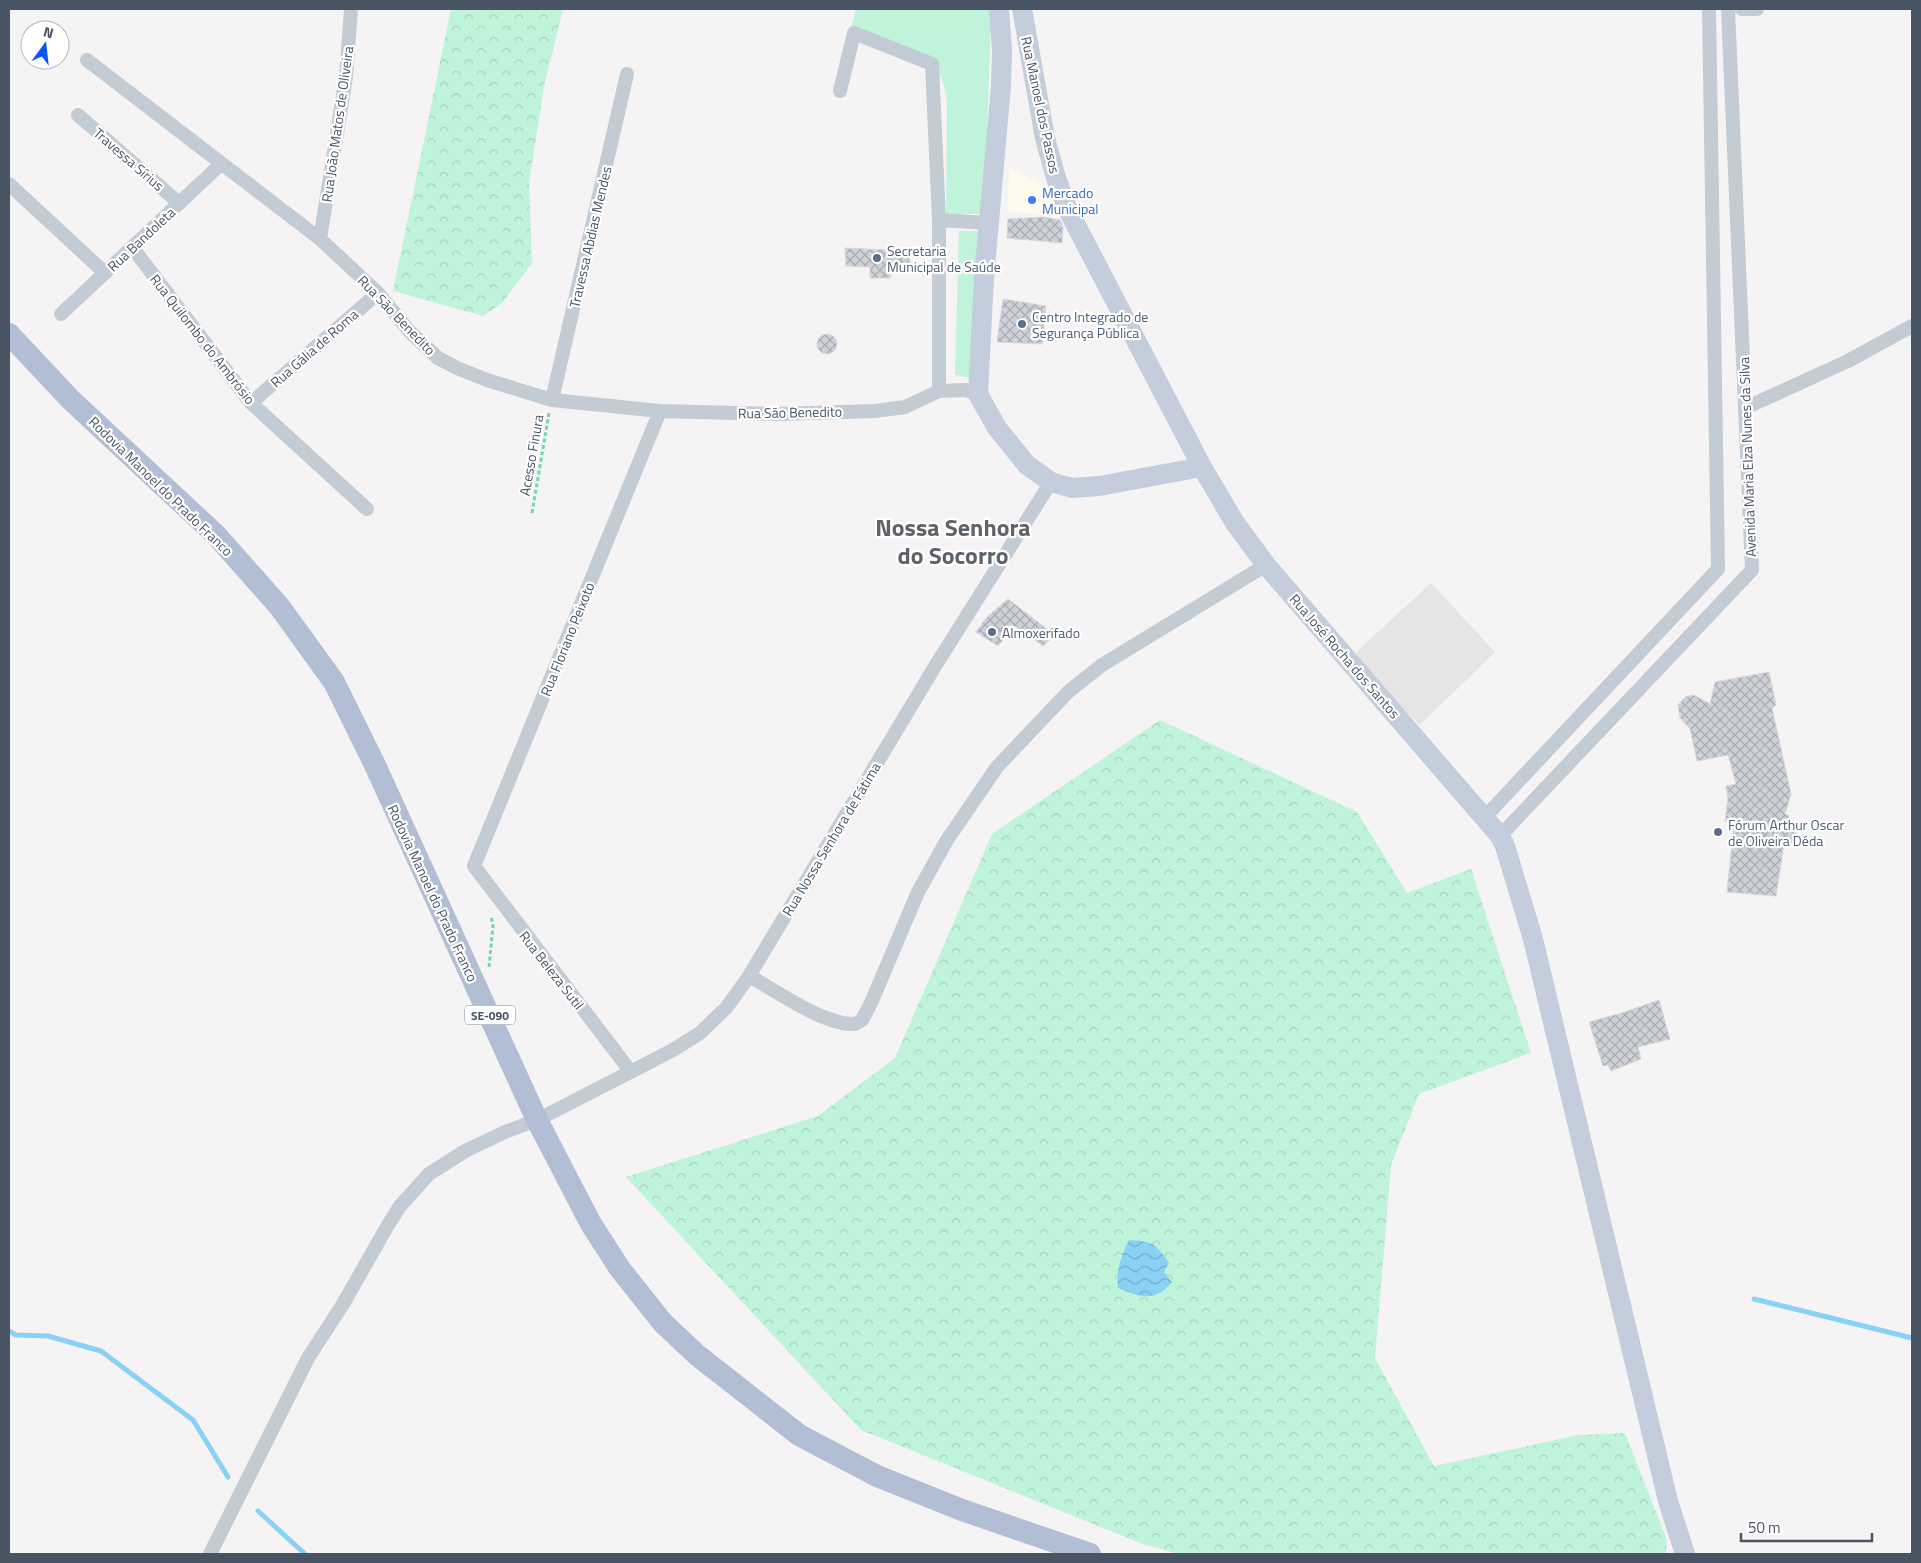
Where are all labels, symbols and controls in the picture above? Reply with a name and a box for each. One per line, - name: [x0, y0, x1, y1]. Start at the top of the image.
- north arrow: [20, 20, 70, 70]
- text: N: [41, 21, 56, 43]
- street label: Rua Manoel dos Passos: [1016, 34, 1066, 176]
- street label: Rua João Matos de Oliveira: [316, 45, 358, 203]
- street label: Travessa Sírius: [89, 122, 169, 196]
- street label: Travessa Abdias Mendes: [563, 164, 617, 310]
- place label: Mercado Municipal: [1042, 182, 1099, 219]
- marker: Mercado Municipal: [1026, 194, 1038, 206]
- street label: Rua Bandoleta: [102, 202, 180, 276]
- place label: Secretaria Municipal de Saúde: [887, 240, 1001, 277]
- marker: Secretaria Municipal de Saúde: [871, 252, 883, 264]
- street label: Rua Quilombo do Ambrósio: [145, 269, 261, 409]
- street label: Rua São Benedito: [353, 270, 441, 360]
- street label: Rua Gália de Roma: [265, 304, 363, 392]
- place label: Centro Integrado de Segurança Pública: [1032, 306, 1148, 343]
- marker: Centro Integrado de Segurança Pública: [1016, 318, 1028, 330]
- street label: Avenida Maria Elza Nunes da Silva: [1733, 357, 1761, 557]
- street label: Rua São Benedito: [738, 401, 842, 423]
- street label: Rodovia Manoel do Prado Franco: [84, 411, 238, 561]
- street label: Acesso Finura: [514, 413, 548, 497]
- district label: Nossa Senhora do Socorro: [875, 509, 1031, 573]
- street label: Rua Floriano Peixoto: [535, 579, 599, 699]
- street label: Rua José Rocha dos Santos: [1285, 589, 1405, 723]
- place label: Almoxerifado: [1002, 622, 1080, 643]
- marker: Almoxerifado: [986, 626, 998, 638]
- street label: Rua Nossa Senhora de Fátima: [777, 758, 885, 920]
- street label: Rodovia Manoel do Prado Franco: [383, 801, 483, 985]
- place label: Fórum Arthur Oscar de Oliveira Déda: [1728, 814, 1844, 851]
- marker: Fórum Arthur Oscar de Oliveira Déda: [1712, 826, 1724, 838]
- street label: Rua Beleza Sutil: [515, 926, 589, 1014]
- road number: SE-090: [465, 1006, 515, 1024]
- scale bar: [1741, 1510, 1872, 1542]
- text: 50 m: [1748, 1516, 1781, 1539]

